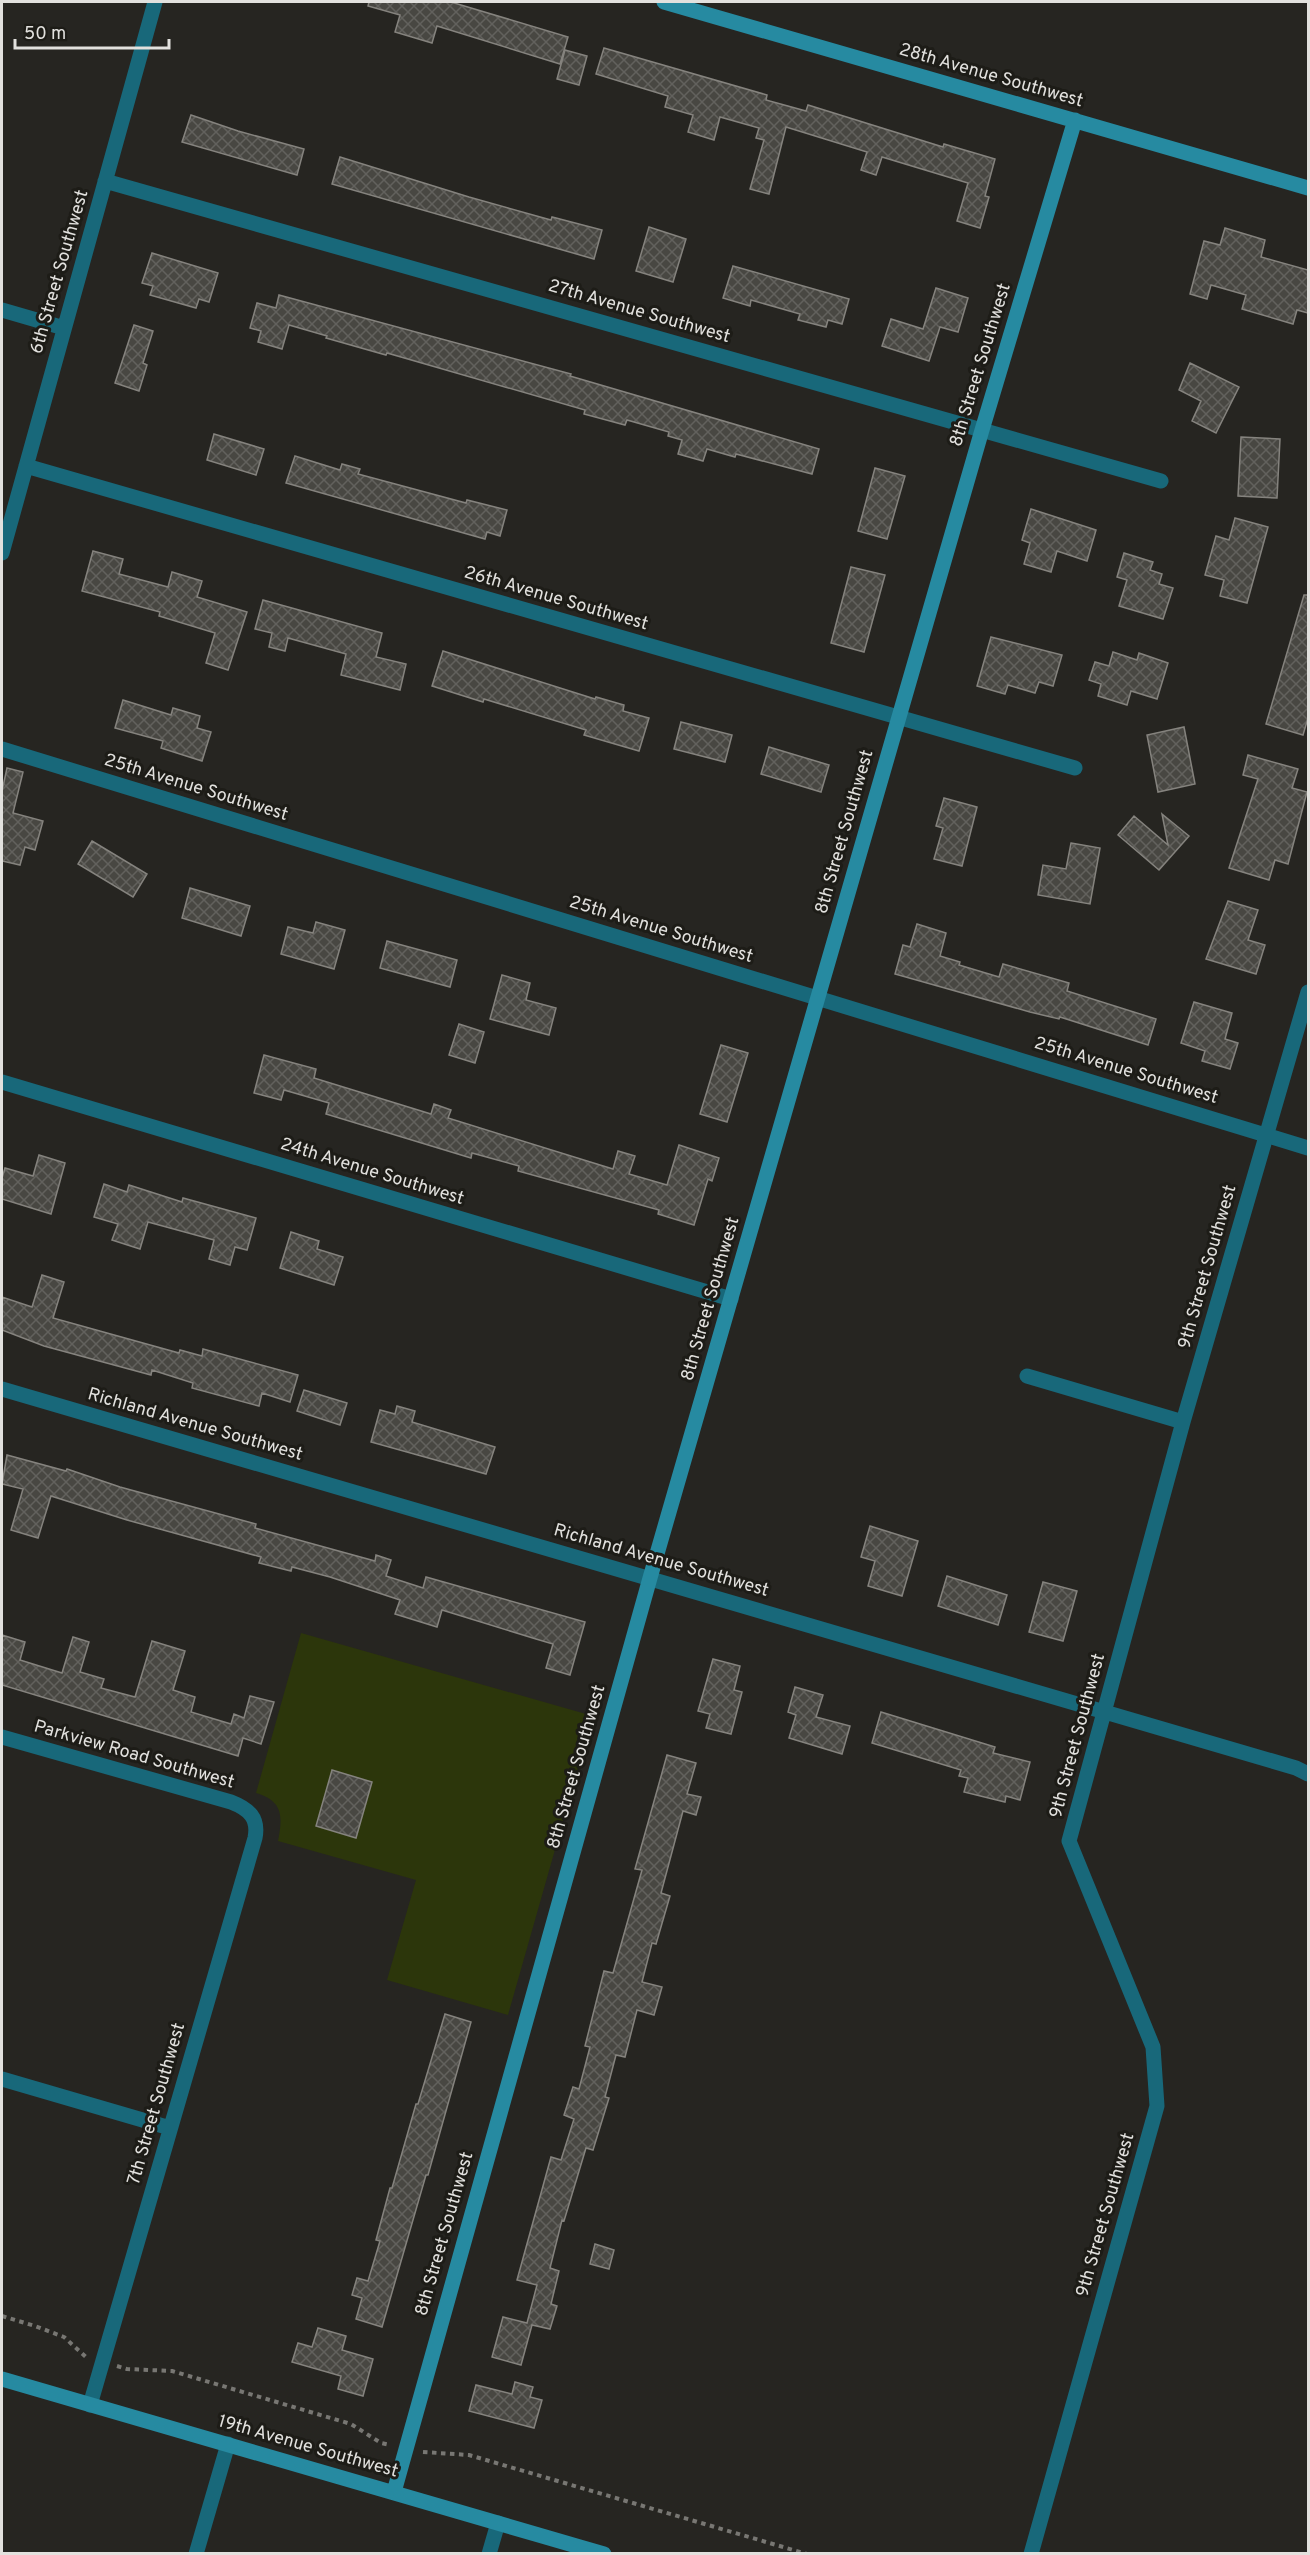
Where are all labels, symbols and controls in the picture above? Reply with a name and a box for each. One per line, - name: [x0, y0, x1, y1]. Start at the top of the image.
- scale bar: [15, 12, 170, 50]
- text: 50 m: [24, 23, 66, 46]
- street label: 28th Avenue Southwest: [896, 39, 1086, 113]
- street label: 6th Street Southwest: [26, 187, 94, 357]
- street label: 27th Avenue Southwest: [545, 275, 733, 349]
- street label: 8th Street Southwest: [945, 281, 1017, 449]
- street label: 26th Avenue Southwest: [461, 562, 651, 636]
- street label: 8th Street Southwest: [811, 747, 879, 917]
- street label: 25th Avenue Southwest: [101, 749, 291, 827]
- street label: 25th Avenue Southwest: [566, 891, 756, 969]
- street label: 25th Avenue Southwest: [1031, 1032, 1221, 1110]
- street label: 24th Avenue Southwest: [277, 1133, 467, 1211]
- street label: 9th Street Southwest: [1174, 1182, 1242, 1352]
- street label: 8th Street Southwest: [677, 1214, 745, 1384]
- street label: Richland Avenue Southwest: [85, 1383, 305, 1467]
- street label: Richland Avenue Southwest: [551, 1519, 771, 1603]
- street label: 9th Street Southwest: [1045, 1651, 1111, 1821]
- street label: 8th Street Southwest: [543, 1682, 611, 1852]
- street label: Parkview Road Southwest: [31, 1715, 237, 1795]
- street label: 7th Street Southwest: [123, 2020, 191, 2188]
- street label: 9th Street Southwest: [1072, 2130, 1140, 2300]
- street label: 8th Street Southwest: [411, 2149, 479, 2319]
- street label: 19th Avenue Southwest: [215, 2410, 401, 2484]

